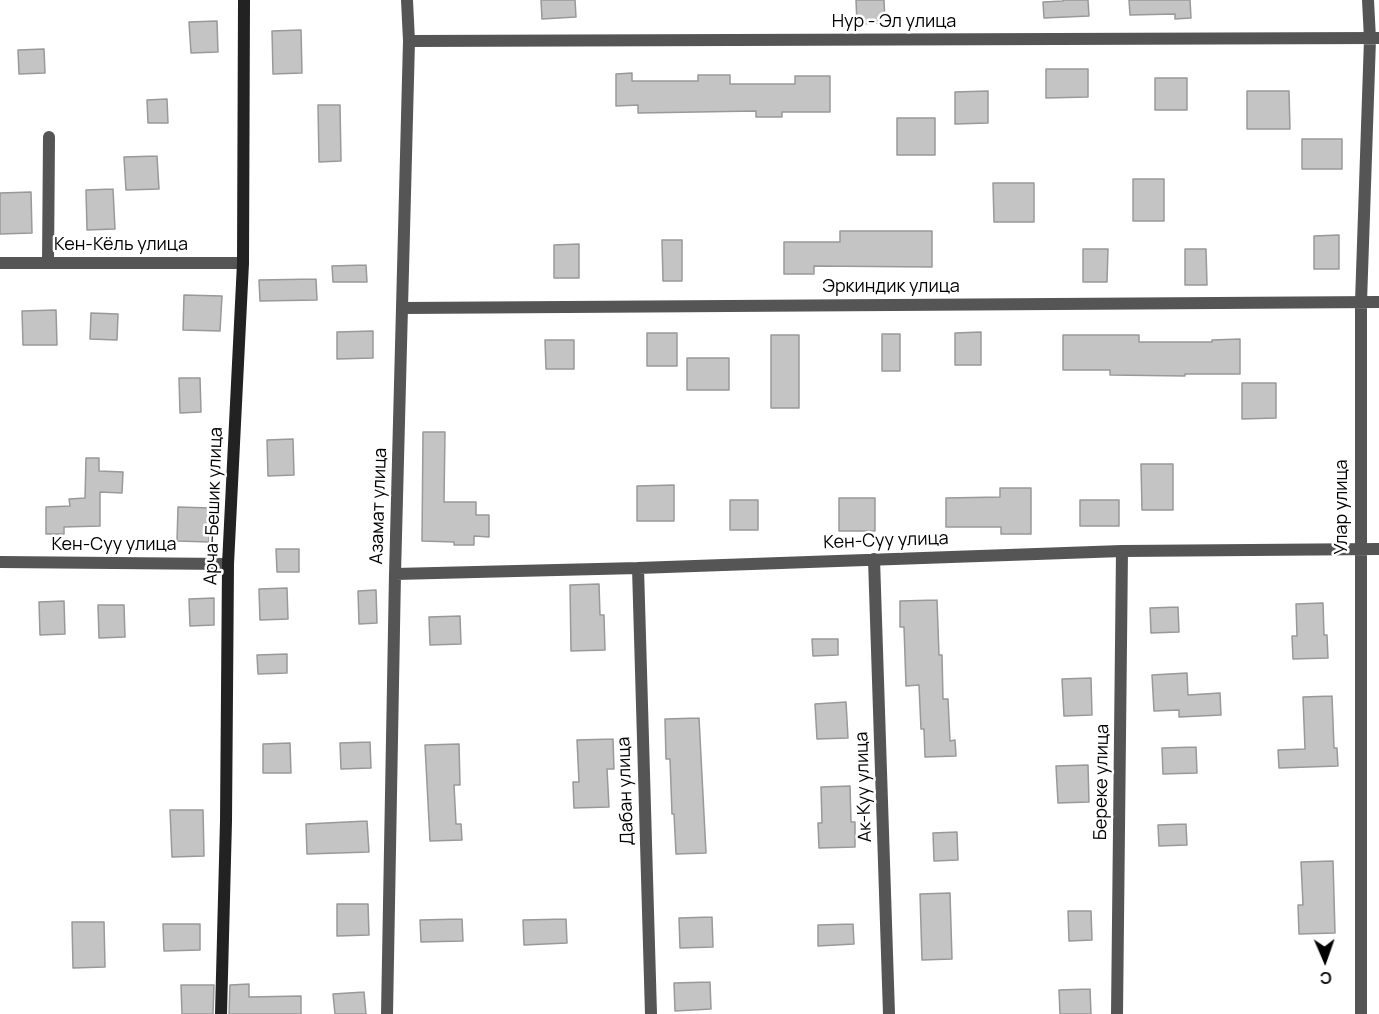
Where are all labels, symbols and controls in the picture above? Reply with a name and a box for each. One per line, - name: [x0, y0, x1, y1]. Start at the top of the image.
- street label: Нур - Эл улица: [832, 11, 956, 33]
- street label: Кен-Кёль улица: [54, 234, 188, 256]
- street label: Эркиндик улица: [822, 276, 960, 298]
- street label: Арча-Бешик улица: [200, 427, 228, 585]
- street label: Азамат улица: [366, 447, 392, 565]
- street label: Улар улица: [1331, 459, 1353, 555]
- street label: Кен-Суу улица: [823, 528, 949, 554]
- street label: Кен-Суу улица: [51, 534, 177, 556]
- street label: Береке улица: [1090, 724, 1114, 840]
- street label: Ак-Куу улица: [851, 731, 877, 843]
- street label: Дабан улица: [613, 736, 639, 846]
- north arrow: [1295, 930, 1355, 990]
- text: С: [1319, 967, 1332, 989]

